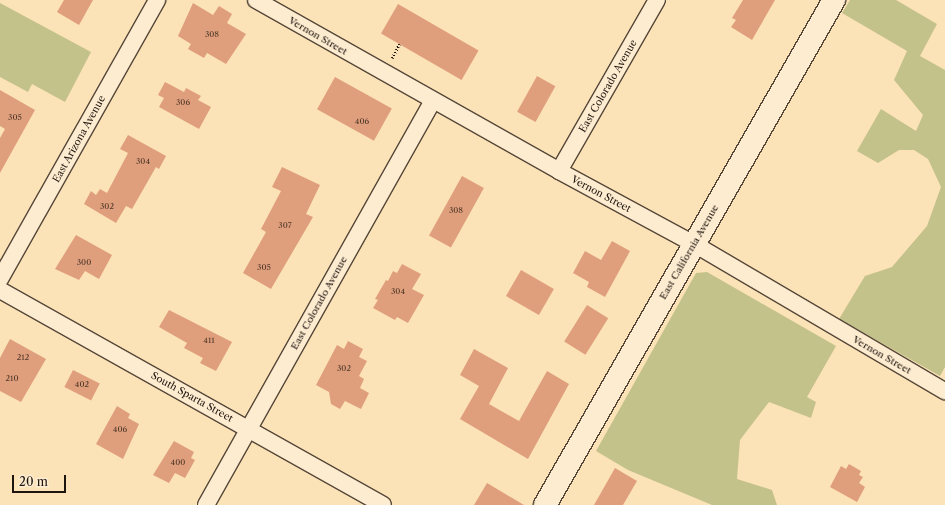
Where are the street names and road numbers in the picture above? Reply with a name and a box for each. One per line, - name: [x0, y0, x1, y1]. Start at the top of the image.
- street label: Vernon Street: [287, 14, 349, 58]
- street label: East Colorado Avenue: [576, 37, 640, 135]
- street label: East Arizona Avenue: [50, 93, 108, 185]
- street label: Vernon Street: [569, 173, 633, 215]
- street label: East California Avenue: [657, 202, 721, 302]
- street label: East Colorado Avenue: [288, 254, 350, 352]
- street label: Vernon Street: [851, 333, 913, 377]
- street label: South Sparta Street: [149, 369, 235, 425]

